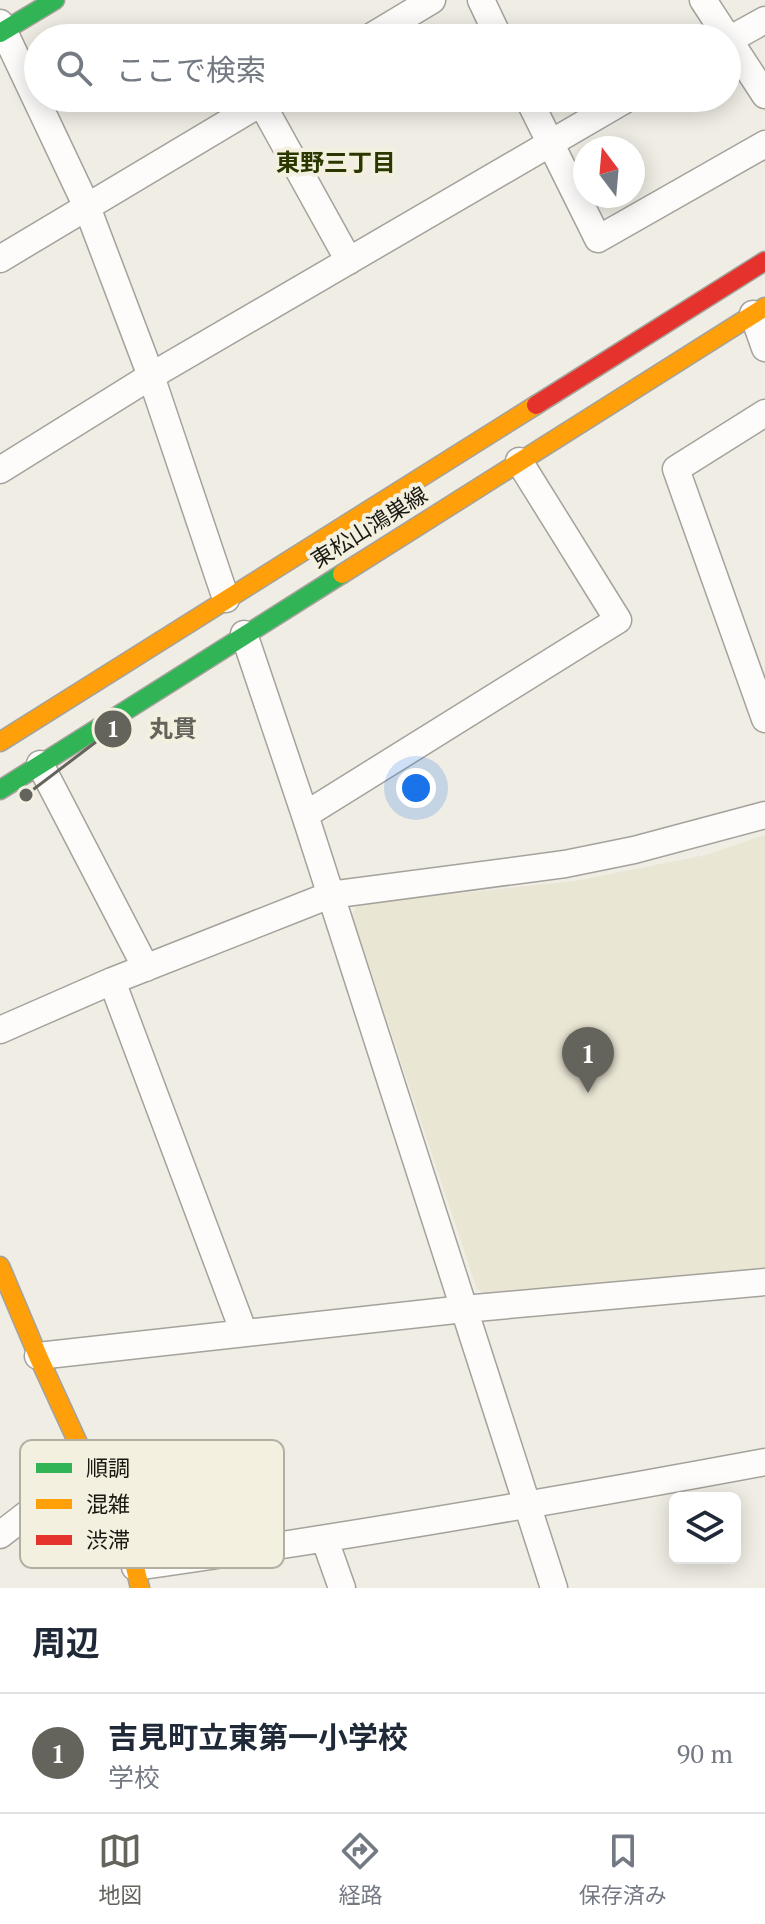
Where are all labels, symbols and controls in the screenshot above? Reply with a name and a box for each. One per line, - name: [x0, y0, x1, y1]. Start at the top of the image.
- search box: [24, 24, 741, 112]
- icon: search: [52, 46, 96, 90]
- text: ここで検索: [116, 50, 266, 90]
- north arrow: [573, 136, 645, 208]
- district label: 東野三丁目: [276, 146, 396, 178]
- street label: 東松山鴻巣線: [305, 479, 432, 574]
- callout: 丸貫: [93, 705, 213, 753]
- text: 1: [106, 712, 120, 744]
- text: 丸貫: [149, 712, 197, 744]
- your location: [396, 768, 436, 808]
- pin: 1: [562, 1027, 614, 1093]
- legend: [20, 1440, 284, 1568]
- text: 順調: [86, 1453, 130, 1482]
- text: 混雑: [86, 1489, 130, 1518]
- map controls: [669, 1492, 741, 1564]
- button: layers: [669, 1492, 741, 1564]
- text: 渋滞: [86, 1525, 130, 1554]
- text: 周辺: [32, 1620, 100, 1665]
- text: 吉見町立東第一小学校: [108, 1717, 408, 1757]
- text: 1: [51, 1736, 65, 1770]
- text: 90 m: [677, 1736, 733, 1770]
- text: 学校: [108, 1760, 160, 1794]
- tab: 地図: [98, 1829, 142, 1909]
- tab: 経路: [338, 1829, 383, 1909]
- tab: 保存済み: [579, 1829, 667, 1909]

